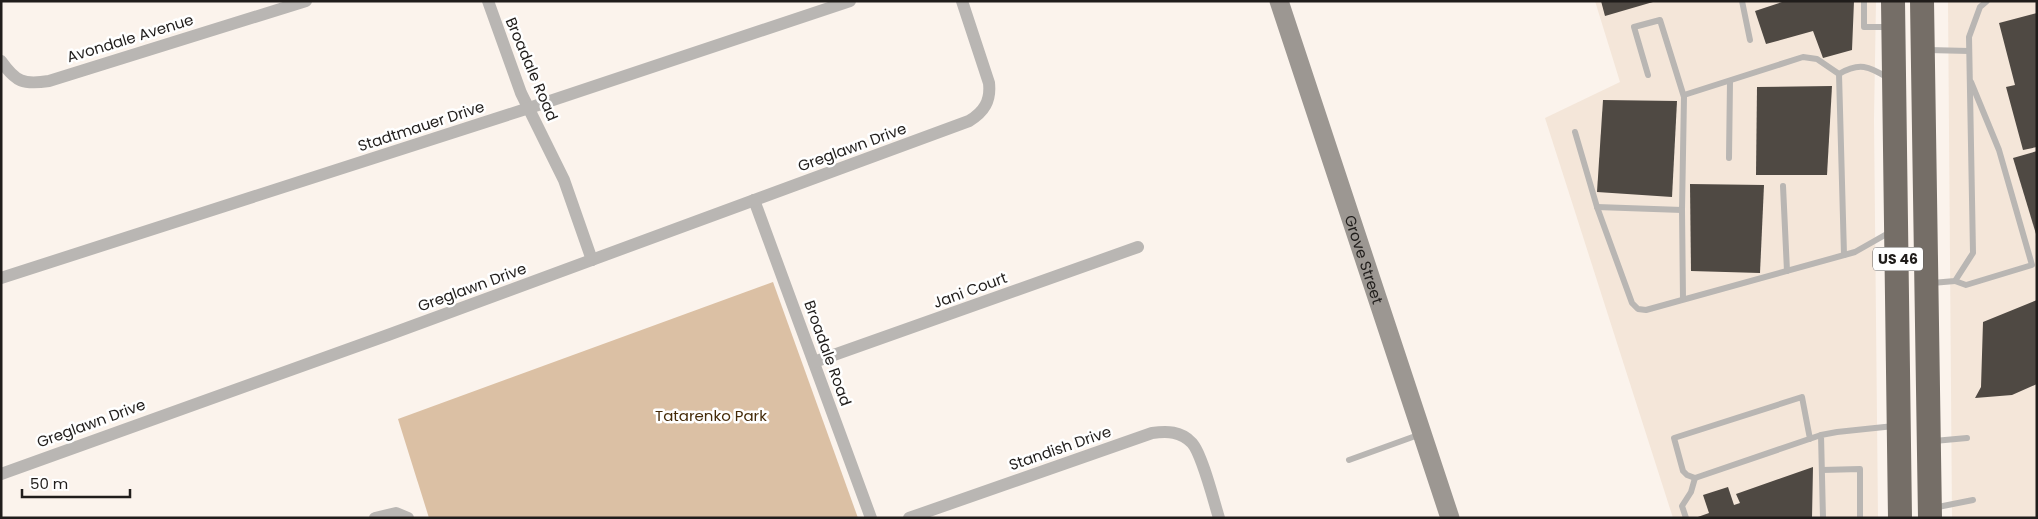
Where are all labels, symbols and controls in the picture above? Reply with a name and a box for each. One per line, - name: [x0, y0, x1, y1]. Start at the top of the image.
- street label: Avondale Avenue: [64, 9, 196, 67]
- street label: Broadale Road: [501, 14, 563, 124]
- street label: Stadtmauer Drive: [355, 96, 487, 156]
- street label: Greglawn Drive: [795, 118, 909, 176]
- street label: Grove Street: [1340, 212, 1389, 307]
- road number: US 46: [1873, 248, 1923, 270]
- street label: Greglawn Drive: [415, 258, 529, 316]
- street label: Jani Court: [930, 267, 1010, 313]
- street label: Broadale Road: [799, 297, 857, 409]
- street label: Greglawn Drive: [34, 394, 148, 452]
- park label: Tatarenko Park: [655, 405, 767, 426]
- street label: Standish Drive: [1006, 421, 1114, 475]
- scale bar: [22, 466, 130, 498]
- text: 50 m: [30, 473, 68, 494]

